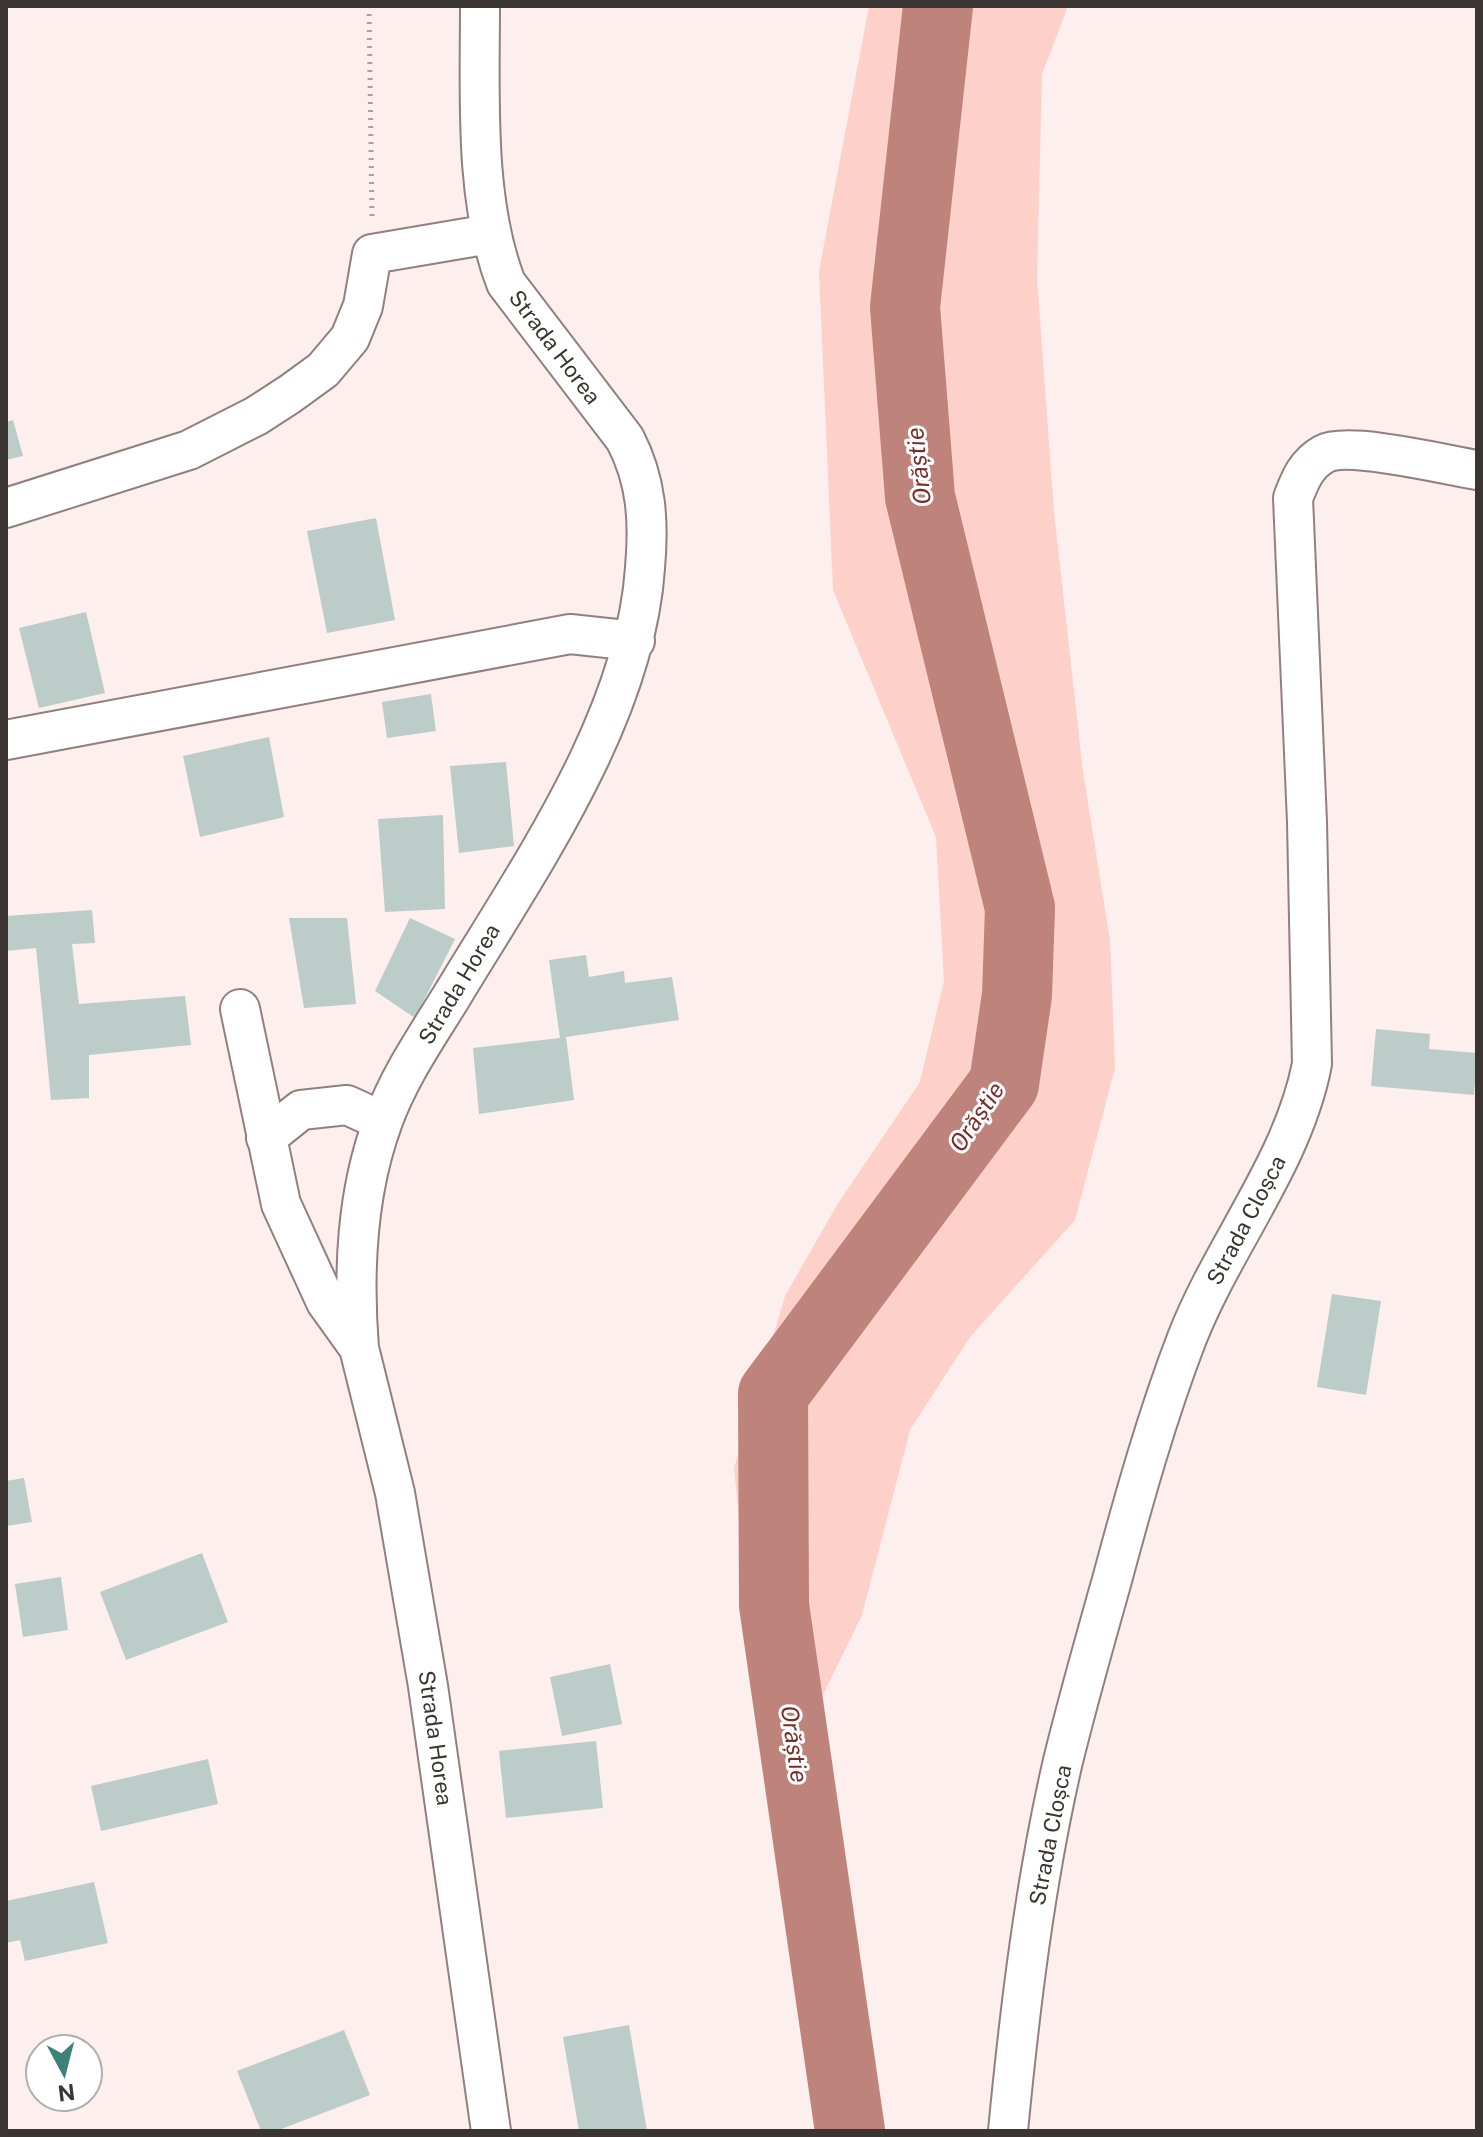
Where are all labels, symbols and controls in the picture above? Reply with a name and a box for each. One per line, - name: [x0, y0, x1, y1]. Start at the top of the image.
- street label: Strada Horea: [504, 285, 606, 409]
- water label: Orăștie: [900, 426, 936, 506]
- street label: Strada Horea: [413, 919, 505, 1049]
- water label: Orăștie: [943, 1076, 1009, 1156]
- street label: Strada Cloșca: [1201, 1151, 1291, 1289]
- street label: Strada Horea: [414, 1669, 458, 1807]
- water label: Orăștie: [776, 1703, 814, 1784]
- street label: Strada Cloșca: [1024, 1763, 1076, 1907]
- north arrow: [24, 2033, 104, 2113]
- text: N: [56, 2079, 77, 2107]

